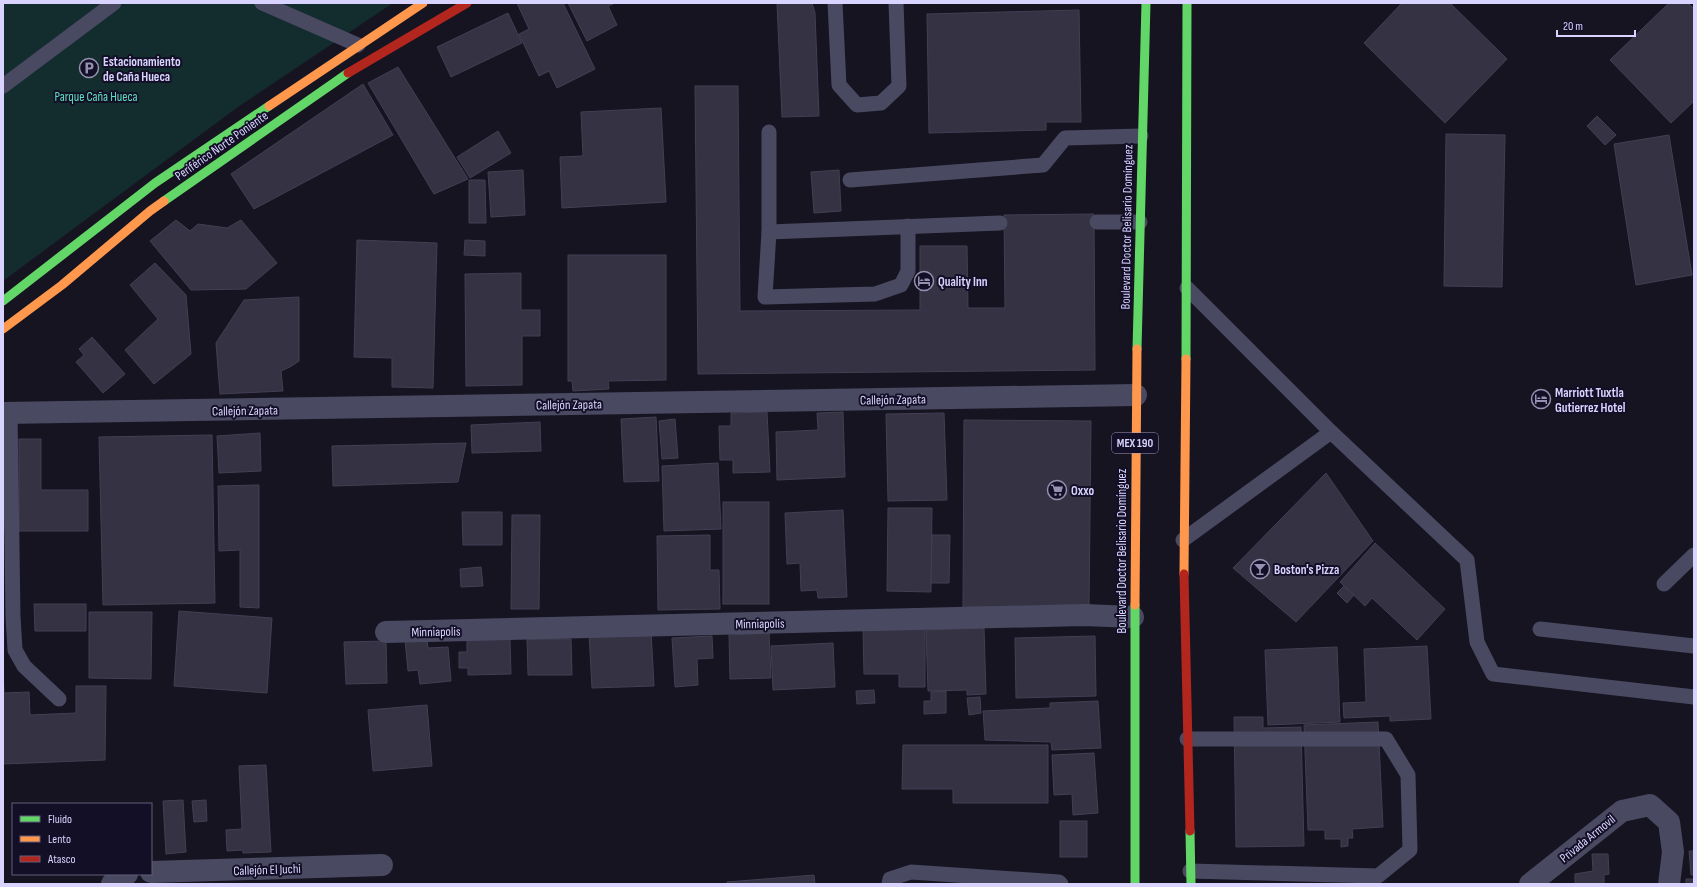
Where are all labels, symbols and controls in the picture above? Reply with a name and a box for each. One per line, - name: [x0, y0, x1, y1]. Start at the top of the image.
- scale bar: [1557, 12, 1635, 38]
- text: 20 m: [1563, 19, 1583, 34]
- place label: Estacionamiento de Caña Hueca: [103, 54, 181, 85]
- parking icon: Estacionamiento de Caña Hueca: [78, 57, 100, 79]
- park label: Parque Caña Hueca: [54, 89, 138, 105]
- street label: Periférico Norte Poniente: [172, 108, 271, 184]
- street label: Boulevard Doctor Belisario Domínguez: [1118, 144, 1136, 310]
- hotel icon: Quality Inn: [913, 270, 935, 292]
- place label: Quality Inn: [938, 274, 988, 290]
- place label: Marriott Tuxtla Gutierrez Hotel: [1555, 385, 1626, 416]
- hotel icon: Marriott Tuxtla Gutierrez Hotel: [1530, 388, 1552, 410]
- street label: Callejón Zapata: [860, 391, 926, 409]
- street label: Callejón Zapata: [536, 396, 602, 414]
- street label: Callejón Zapata: [212, 402, 278, 420]
- road number: MEX 190: [1112, 433, 1158, 453]
- street label: Boulevard Doctor Belisario Domínguez: [1114, 468, 1130, 633]
- supermarket icon: Oxxo: [1046, 479, 1068, 501]
- place label: Oxxo: [1071, 483, 1094, 499]
- bar icon: Boston's Pizza: [1249, 558, 1271, 580]
- place label: Boston's Pizza: [1274, 562, 1339, 578]
- street label: Minniapolis: [735, 616, 785, 632]
- street label: Minniapolis: [411, 624, 461, 640]
- legend: [12, 803, 152, 875]
- street label: Privada Armovil: [1557, 811, 1619, 866]
- text: Fluido: [48, 812, 72, 827]
- text: Lento: [48, 832, 71, 847]
- text: Atasco: [47, 852, 75, 867]
- street label: Callejón El Juchi: [233, 861, 301, 879]

